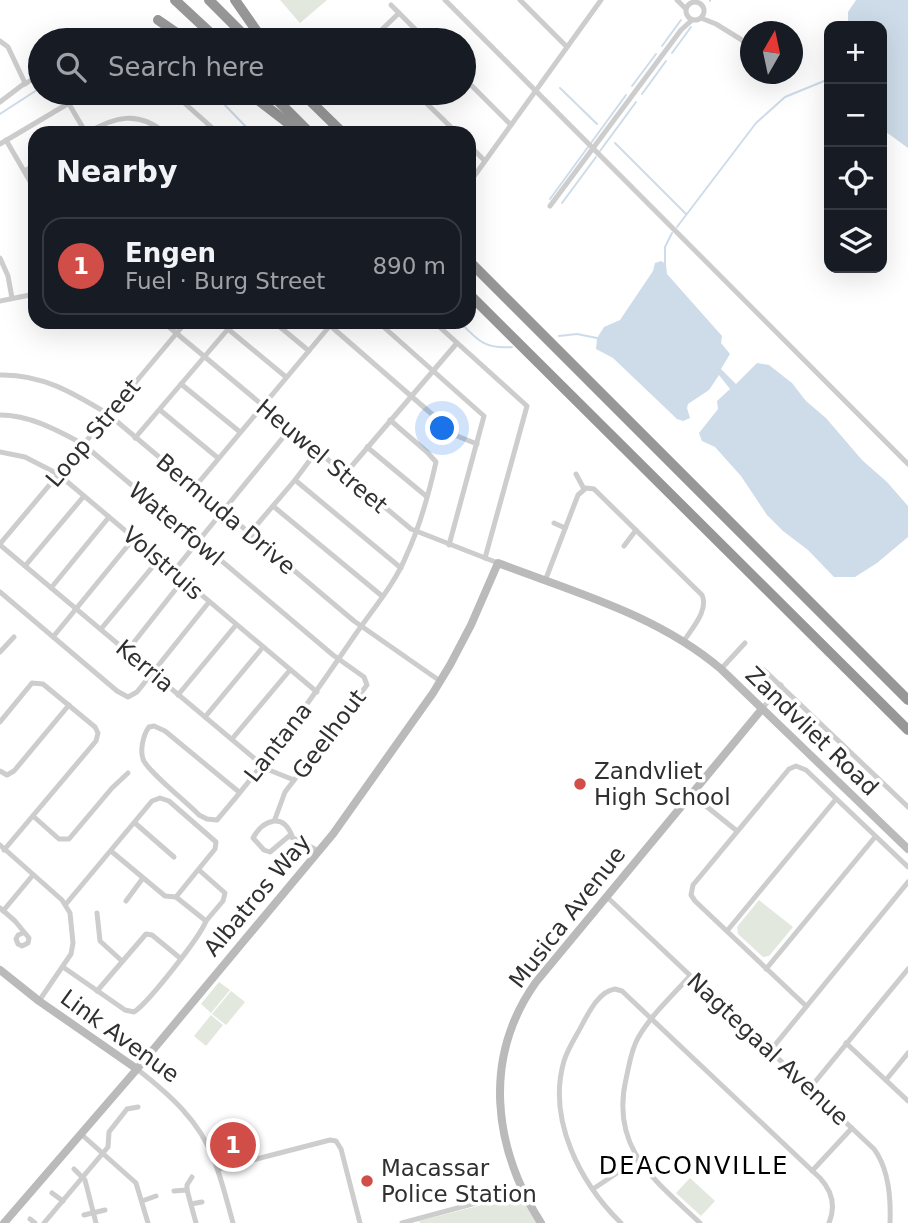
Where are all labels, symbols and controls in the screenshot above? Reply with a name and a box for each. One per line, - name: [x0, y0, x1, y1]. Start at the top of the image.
- north arrow: [740, 21, 803, 84]
- map controls: [824, 21, 887, 273]
- button: +: [824, 21, 887, 84]
- search box: [28, 28, 476, 105]
- icon: search: [52, 48, 90, 86]
- text: Search here: [108, 52, 264, 82]
- button: −: [824, 84, 887, 147]
- button: locate: [824, 147, 887, 210]
- text: Nearby: [56, 154, 178, 189]
- button: layers: [824, 210, 887, 273]
- text: Engen: [125, 238, 216, 268]
- text: 1: [73, 253, 89, 279]
- text: 890 m: [372, 253, 446, 279]
- text: Fuel · Burg Street: [125, 268, 325, 294]
- street label: Loop Street: [41, 374, 145, 492]
- street label: Heuwel Street: [251, 394, 393, 518]
- your location: [425, 411, 459, 445]
- street label: Bermuda Drive: [151, 448, 301, 580]
- street label: Waterfowl: [123, 477, 229, 571]
- street label: Volstruis: [118, 521, 208, 605]
- street label: Kerria: [111, 634, 179, 698]
- street label: Zandvliet Road: [741, 661, 883, 801]
- street label: Geelhout: [287, 684, 371, 784]
- street label: Lantana: [239, 697, 317, 787]
- place label: Zandvliet High School: [594, 758, 731, 810]
- marker: Zandvliet High School: [572, 776, 588, 792]
- street label: Albatros Way: [198, 829, 316, 961]
- street label: Musica Avenue: [504, 841, 630, 993]
- street label: Nagtegaal Avenue: [682, 968, 854, 1130]
- street label: Link Avenue: [56, 984, 184, 1088]
- pin: 1: [210, 1119, 256, 1171]
- district label: DEACONVILLE: [599, 1152, 789, 1180]
- place label: Macassar Police Station: [381, 1155, 537, 1207]
- marker: Macassar Police Station: [359, 1173, 375, 1189]

